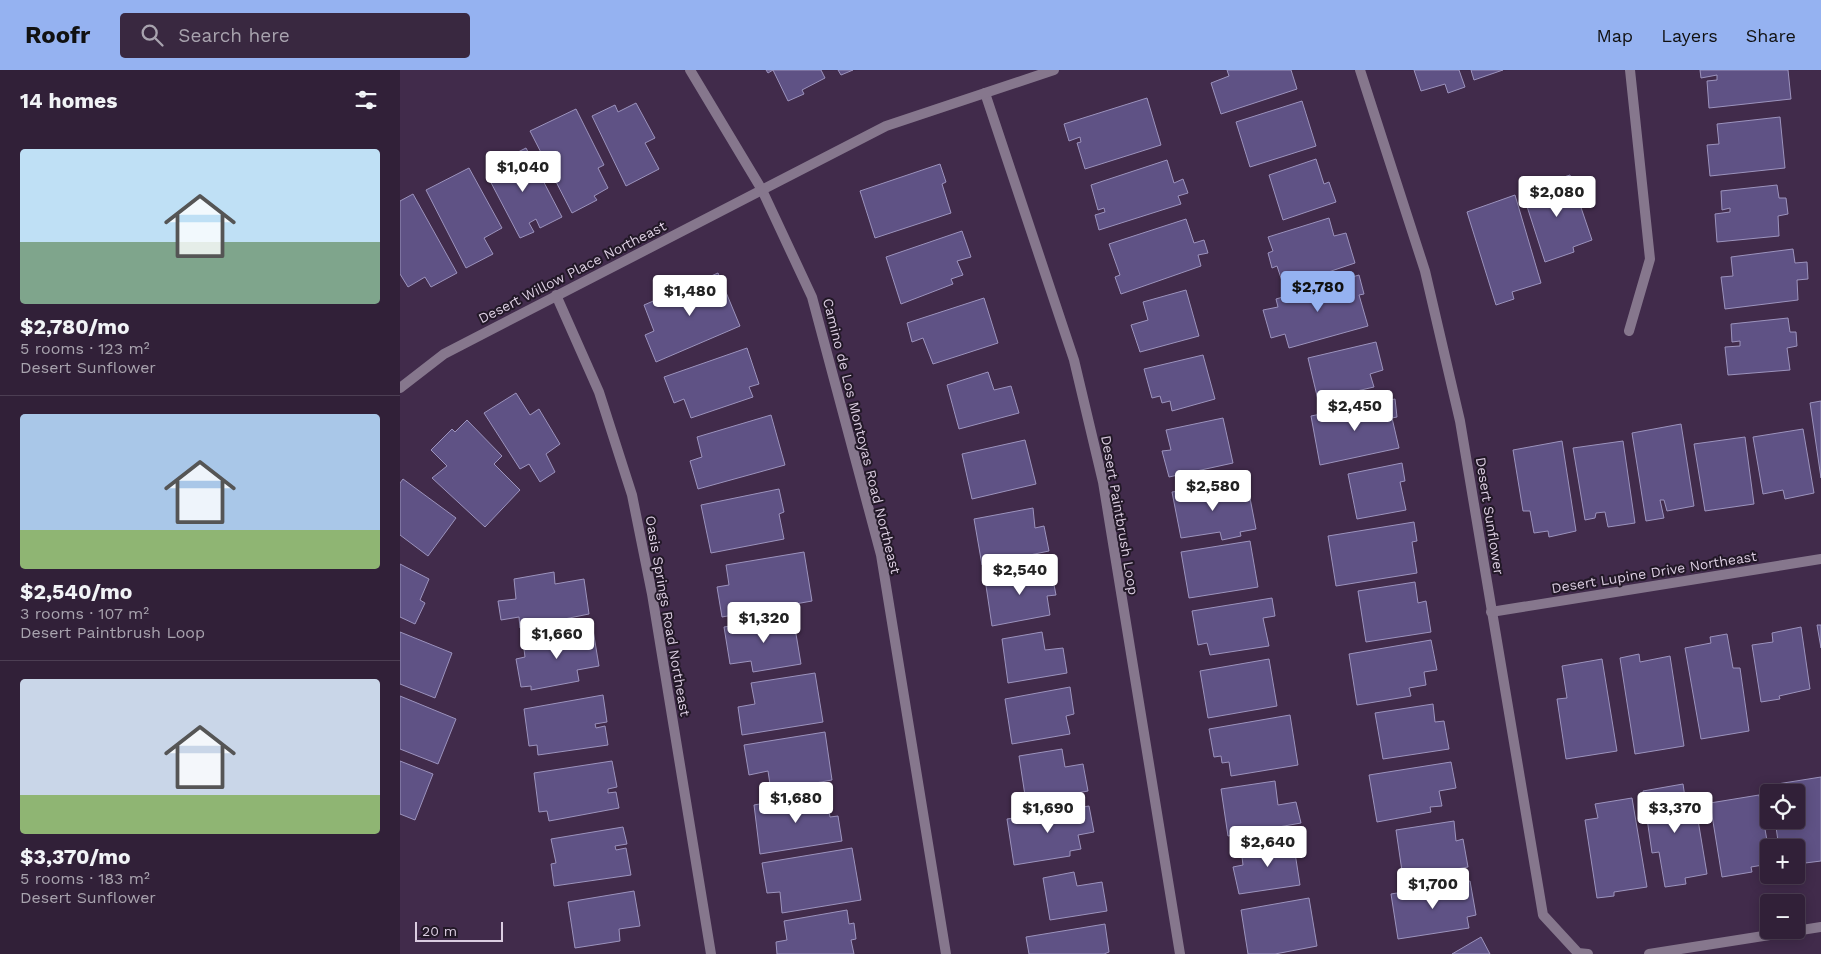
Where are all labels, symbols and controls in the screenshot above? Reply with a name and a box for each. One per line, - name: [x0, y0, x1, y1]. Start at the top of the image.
- search box: [120, 13, 470, 58]
- text: Roofr: [25, 21, 90, 49]
- icon: search: [138, 21, 166, 49]
- text: Search here: [178, 24, 290, 47]
- text: Map: [1596, 25, 1633, 46]
- text: Layers: [1661, 25, 1718, 46]
- text: Share: [1746, 25, 1796, 46]
- icon: filters: [352, 86, 380, 114]
- text: 14 homes: [20, 88, 117, 113]
- pin: $1,040: [482, 150, 564, 193]
- text: $1,040: [497, 157, 549, 176]
- pin: $2,080: [1516, 176, 1598, 218]
- icon: home: [155, 181, 245, 271]
- text: $2,080: [1530, 182, 1584, 201]
- street label: Desert Willow Place Northeast: [476, 218, 669, 326]
- pin: $2,780: [1277, 270, 1359, 313]
- pin: $1,480: [649, 274, 731, 317]
- text: $2,780: [1292, 277, 1344, 296]
- text: $1,480: [664, 281, 716, 300]
- street label: Camino de Los Montoyas Road Northeast: [820, 297, 904, 576]
- text: $2,780/mo: [20, 314, 130, 339]
- text: 5 rooms · 123 m²: [20, 339, 150, 358]
- text: Desert Sunflower: [20, 358, 156, 377]
- pin: $2,450: [1314, 390, 1396, 432]
- text: $2,450: [1328, 396, 1382, 415]
- street label: Desert Paintbrush Loop: [1098, 434, 1142, 596]
- icon: home: [155, 447, 245, 537]
- street label: Desert Sunflower: [1473, 456, 1507, 576]
- pin: $2,580: [1172, 470, 1254, 512]
- text: $2,580: [1186, 476, 1240, 495]
- street label: Oasis Springs Road Northeast: [642, 514, 694, 718]
- street label: Desert Lupine Drive Northeast: [1550, 548, 1758, 596]
- pin: $2,540: [979, 554, 1061, 596]
- text: $2,540: [993, 560, 1047, 579]
- text: $2,540/mo: [20, 579, 132, 604]
- pin: $1,320: [723, 602, 805, 644]
- text: 3 rooms · 107 m²: [20, 604, 149, 623]
- text: $1,320: [738, 608, 790, 627]
- pin: $1,660: [516, 618, 598, 660]
- text: Desert Paintbrush Loop: [20, 623, 205, 642]
- text: $1,660: [531, 624, 583, 643]
- icon: home: [155, 712, 245, 802]
- pin: $1,680: [755, 782, 837, 824]
- map controls: [1760, 784, 1805, 939]
- button: locate: [1760, 784, 1805, 829]
- text: $1,680: [770, 788, 822, 807]
- pin: $1,690: [1007, 792, 1089, 834]
- pin: $3,370: [1634, 792, 1716, 834]
- text: $1,690: [1022, 798, 1074, 817]
- text: $3,370: [1648, 798, 1702, 817]
- pin: $2,640: [1227, 826, 1309, 868]
- text: $2,640: [1241, 832, 1295, 851]
- button: +: [1760, 839, 1805, 884]
- text: $3,370/mo: [20, 844, 131, 869]
- pin: $1,700: [1392, 868, 1474, 910]
- text: 5 rooms · 183 m²: [20, 869, 150, 888]
- text: $1,700: [1408, 874, 1458, 893]
- text: Desert Sunflower: [20, 888, 156, 907]
- button: −: [1760, 894, 1805, 939]
- scale bar: [415, 919, 502, 942]
- text: 20 m: [422, 923, 457, 939]

